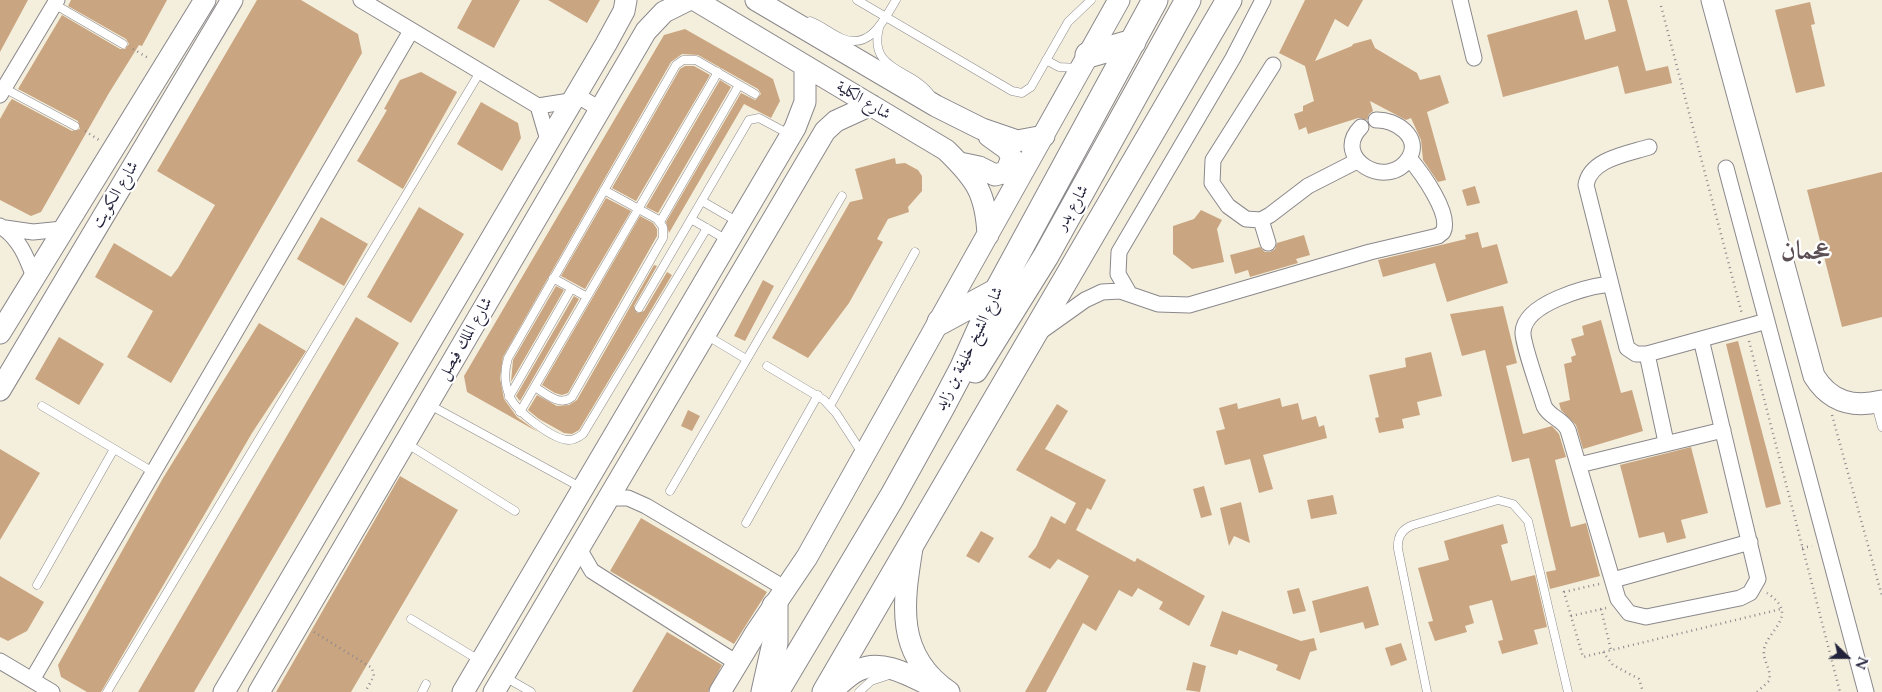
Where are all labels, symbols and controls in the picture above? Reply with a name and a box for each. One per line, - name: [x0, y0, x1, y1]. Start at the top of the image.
- street label: شارع الكلية: [832, 77, 894, 125]
- street label: شارع الكويت: [89, 158, 143, 232]
- street label: شارع بدر: [1052, 182, 1094, 234]
- district label: عجمان: [1781, 237, 1829, 269]
- street label: شارع الشيخ خليفة بن زايد: [932, 284, 1008, 414]
- street label: شارع الملك فيصل: [435, 294, 497, 384]
- north arrow: [1822, 632, 1872, 682]
- text: N: [1850, 654, 1872, 672]

